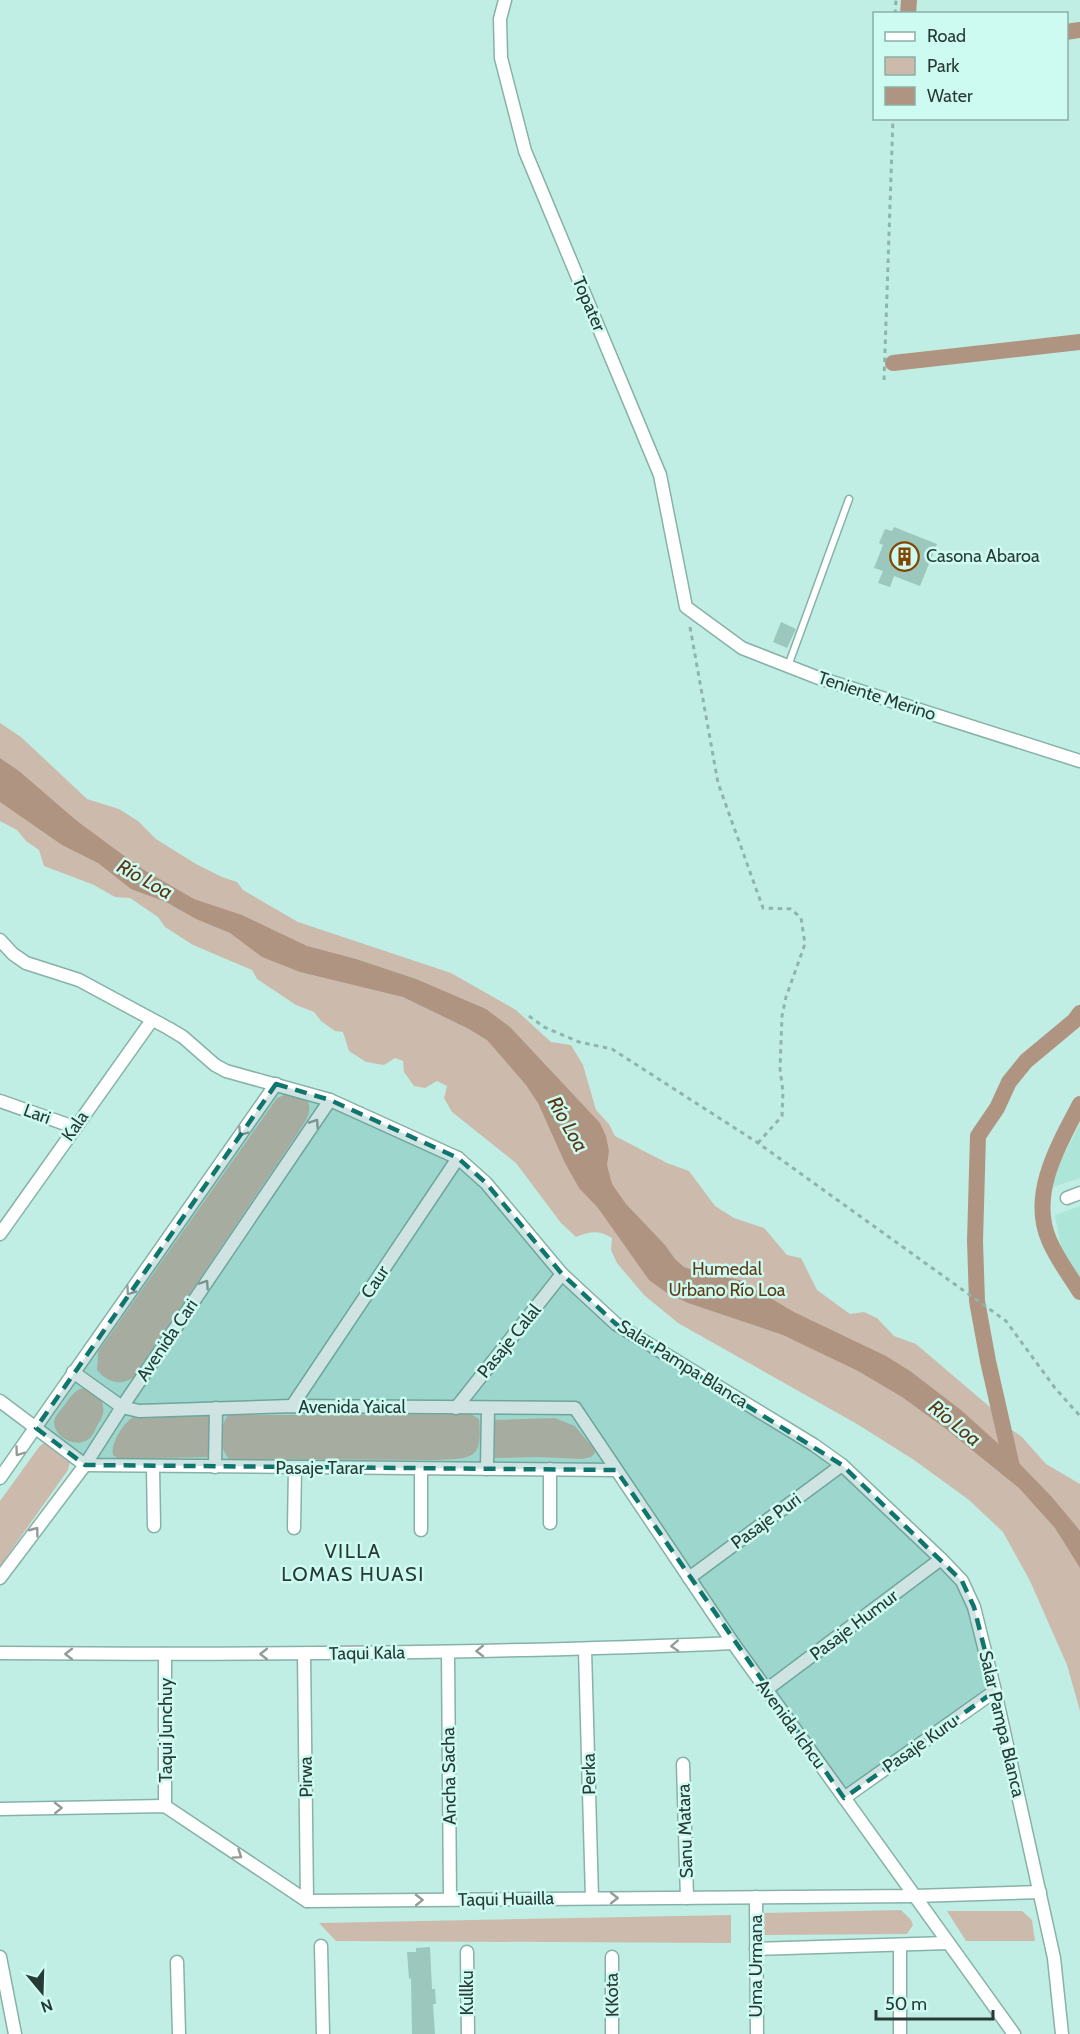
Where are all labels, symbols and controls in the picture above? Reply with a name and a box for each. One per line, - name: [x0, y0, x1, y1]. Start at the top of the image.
- legend: [873, 12, 1068, 120]
- text: Road: [927, 25, 966, 47]
- text: Park: [927, 55, 960, 77]
- text: Water: [927, 85, 973, 107]
- street label: Topater: [568, 273, 610, 335]
- building icon: Casona Abaroa: [889, 540, 921, 572]
- place label: Casona Abaroa: [926, 545, 1040, 567]
- street label: Teniente Merino: [815, 667, 939, 725]
- water label: Río Loa: [113, 854, 177, 904]
- water label: Río Loa: [543, 1092, 593, 1156]
- street label: Lari: [20, 1099, 54, 1129]
- street label: Kala: [57, 1106, 93, 1145]
- one-way arrow: [308, 1118, 319, 1129]
- one-way arrow: [238, 1125, 249, 1136]
- park label: Humedal Urbano Río Loa: [669, 1258, 786, 1301]
- street label: Caur: [356, 1261, 394, 1303]
- one-way arrow: [198, 1280, 209, 1291]
- one-way arrow: [126, 1284, 137, 1295]
- street label: Avenida Cari: [132, 1295, 202, 1385]
- street label: Pasaje Calal: [473, 1299, 546, 1382]
- street label: Salar Pampa Blanca: [614, 1315, 752, 1413]
- water label: Río Loa: [924, 1395, 986, 1451]
- street label: Avenida Yaical: [298, 1396, 406, 1418]
- one-way arrow: [15, 1445, 26, 1456]
- street label: Pasaje Tarar: [276, 1457, 365, 1479]
- street label: Pasaje Puri: [727, 1488, 805, 1554]
- one-way arrow: [28, 1527, 39, 1538]
- district label: VILLA LOMAS HUASI: [281, 1539, 425, 1586]
- street label: Pasaje Humur: [806, 1585, 903, 1665]
- one-way arrow: [670, 1639, 679, 1652]
- street label: Taqui Kala: [329, 1641, 406, 1665]
- one-way arrow: [475, 1645, 484, 1657]
- one-way arrow: [64, 1648, 73, 1660]
- one-way arrow: [259, 1648, 268, 1660]
- street label: Salar Pampa Blanca: [974, 1649, 1030, 1800]
- street label: Avenida Ichcu: [751, 1675, 831, 1773]
- street label: Taqui Junchuy: [155, 1678, 177, 1782]
- street label: Pasaje Kuru: [878, 1710, 962, 1778]
- street label: Ancha Sacha: [437, 1727, 461, 1825]
- street label: Perka: [578, 1753, 600, 1795]
- street label: Pirwa: [295, 1756, 317, 1798]
- street label: Sanu Matara: [672, 1783, 698, 1879]
- one-way arrow: [54, 1802, 63, 1814]
- one-way arrow: [232, 1848, 243, 1859]
- street label: Taqui Huailla: [458, 1887, 555, 1911]
- one-way arrow: [610, 1892, 619, 1904]
- one-way arrow: [415, 1894, 424, 1906]
- street label: Uma Urmana: [745, 1914, 767, 2017]
- north arrow: [12, 1962, 72, 2022]
- street label: Kullku: [456, 1970, 478, 2016]
- street label: KKota: [601, 1972, 623, 2017]
- scale bar: [876, 1983, 993, 2021]
- text: 50 m: [885, 1993, 927, 2015]
- text: N: [38, 1995, 55, 2017]

